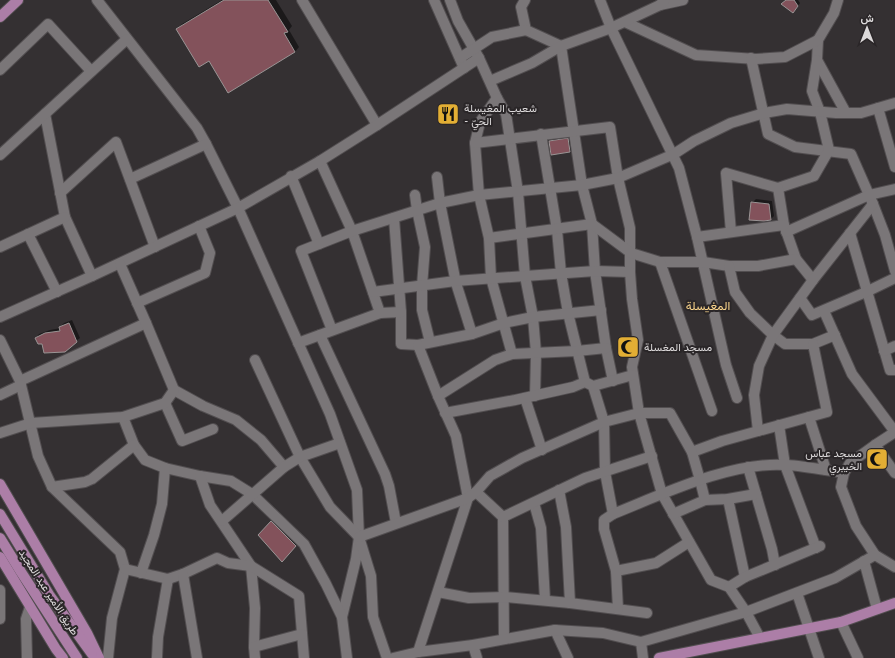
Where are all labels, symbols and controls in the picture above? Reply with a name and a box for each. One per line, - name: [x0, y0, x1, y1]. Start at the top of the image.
- north arrow: [847, 8, 887, 48]
- text: ش: [860, 12, 874, 25]
- restaurant icon: شعيب المغيسلة - الحيّ: [435, 101, 461, 127]
- place label: شعيب المغيسلة - الحيّ: [464, 102, 537, 131]
- district label: المغيسلة: [686, 299, 730, 313]
- mosque icon: مسجد المغسلة: [615, 334, 641, 360]
- place label: مسجد المغسلة: [644, 341, 712, 354]
- mosque icon: مسجد عباس الخيبري: [864, 446, 890, 472]
- place label: مسجد عباس الخيبري: [805, 447, 862, 476]
- street label: طريق الأمير عبد المجيد: [16, 547, 81, 638]

